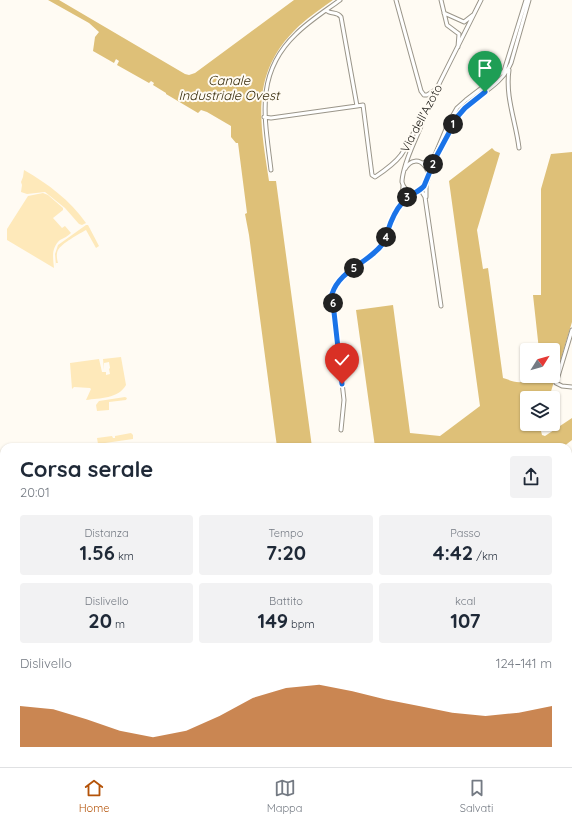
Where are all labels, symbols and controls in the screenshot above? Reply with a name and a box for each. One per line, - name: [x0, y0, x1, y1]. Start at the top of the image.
- pin: [468, 51, 502, 92]
- icon: arrive: [474, 57, 496, 79]
- water label: Canale Industriale Ovest: [179, 72, 281, 103]
- street label: Via dell'Azoto: [397, 81, 445, 155]
- pin: 1: [443, 114, 463, 134]
- text: 1: [451, 117, 455, 131]
- pin: 2: [423, 154, 443, 174]
- text: 2: [430, 157, 436, 171]
- pin: 3: [397, 187, 417, 207]
- text: 3: [404, 190, 410, 204]
- pin: 4: [376, 227, 396, 247]
- text: 4: [383, 230, 389, 244]
- pin: 5: [344, 258, 364, 278]
- text: 5: [351, 261, 357, 275]
- pin: 6: [323, 293, 343, 313]
- text: 6: [330, 296, 336, 310]
- pin: [325, 343, 359, 384]
- north arrow: [520, 343, 560, 383]
- map controls: [520, 343, 560, 431]
- icon: check: [331, 349, 353, 371]
- button: layers: [520, 391, 560, 431]
- text: Corsa serale: [20, 455, 153, 483]
- button: share: [510, 456, 552, 498]
- text: 20:01: [20, 484, 50, 500]
- text: Distanza: [85, 526, 129, 540]
- text: Tempo: [269, 526, 303, 540]
- text: Passo: [450, 526, 480, 540]
- text: 1.56: [80, 540, 115, 565]
- text: 7:20: [266, 540, 306, 565]
- text: 4:42: [433, 540, 473, 565]
- text: km: [115, 549, 134, 563]
- text: /km: [473, 549, 498, 563]
- text: Dislivello: [85, 594, 129, 608]
- text: Battito: [269, 594, 303, 608]
- text: kcal: [455, 594, 476, 608]
- text: 20: [88, 608, 112, 633]
- text: 149: [258, 608, 288, 633]
- text: 107: [450, 608, 480, 633]
- text: m: [112, 617, 125, 631]
- text: bpm: [288, 617, 314, 631]
- text: Dislivello: [20, 655, 72, 671]
- text: 124–141 m: [496, 655, 552, 671]
- tab: Home: [79, 777, 109, 815]
- tab: Mappa: [267, 777, 302, 815]
- tab: Salvati: [460, 777, 493, 815]

